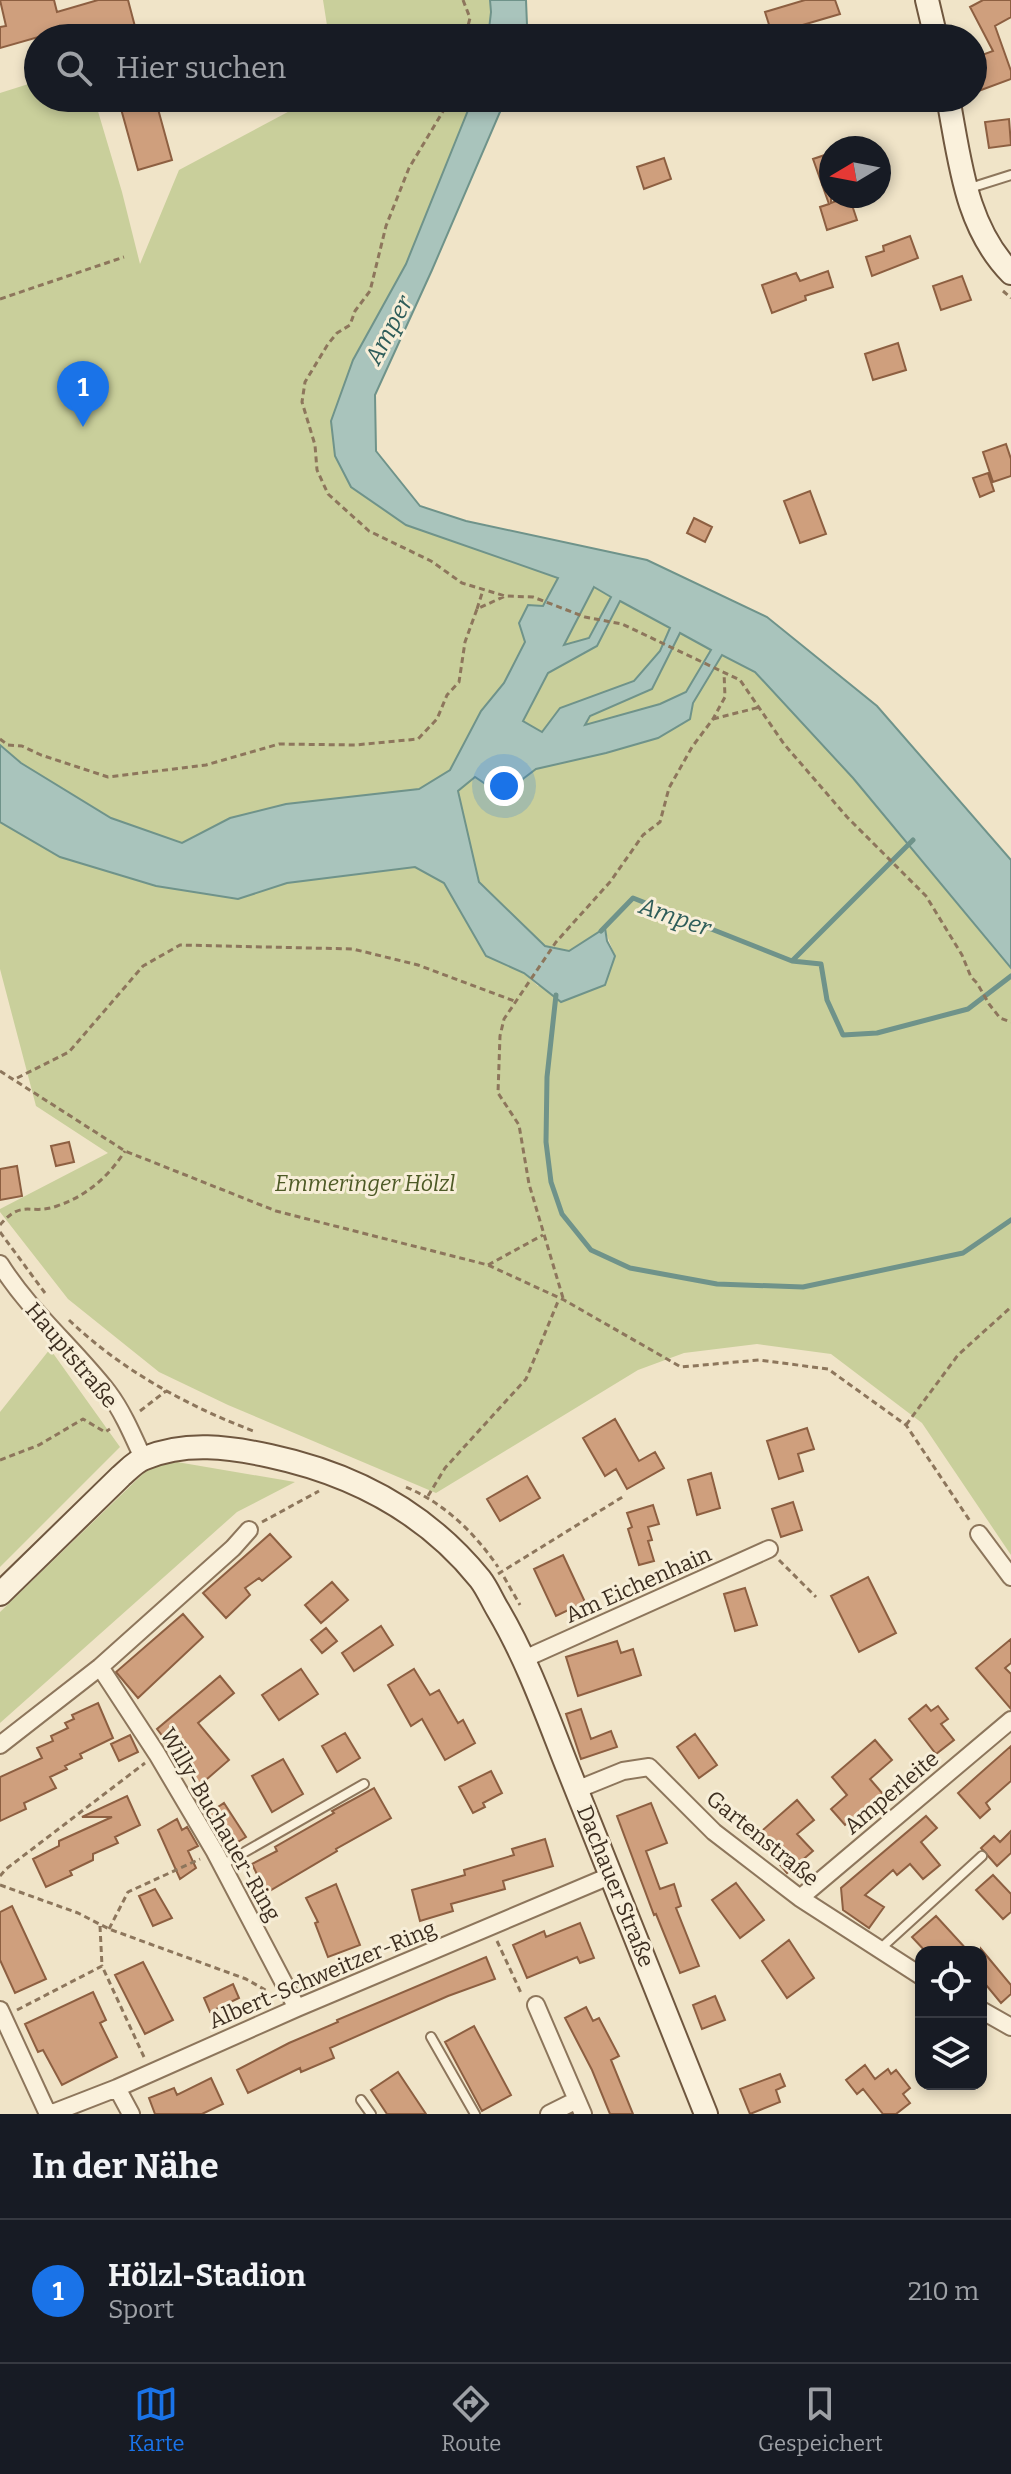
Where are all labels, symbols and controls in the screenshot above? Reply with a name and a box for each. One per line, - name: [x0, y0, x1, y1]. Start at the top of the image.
- search box: [24, 24, 987, 112]
- icon: search: [52, 46, 96, 90]
- text: Hier suchen: [116, 50, 286, 86]
- north arrow: [819, 136, 891, 208]
- water label: Amper: [359, 290, 419, 370]
- pin: 1: [57, 361, 109, 427]
- your location: [484, 766, 524, 806]
- water label: Amper: [635, 891, 715, 943]
- park label: Emmeringer Hölzl: [275, 1170, 455, 1197]
- street label: Hauptstraße: [20, 1297, 124, 1414]
- street label: Am Eichenhain: [561, 1540, 716, 1629]
- street label: Willy-Buchauer-Ring: [154, 1723, 287, 1926]
- street label: Amperleite: [839, 1745, 944, 1840]
- street label: Gartenstraße: [701, 1785, 824, 1892]
- street label: Dachauer Straße: [571, 1801, 660, 1971]
- street label: Albert-Schweitzer-Ring: [205, 1914, 440, 2035]
- map controls: [915, 1946, 987, 2090]
- button: locate: [915, 1946, 987, 2018]
- button: layers: [915, 2018, 987, 2090]
- text: In der Nähe: [32, 2146, 219, 2187]
- text: Hölzl-Stadion: [108, 2258, 306, 2294]
- text: 1: [52, 2276, 64, 2307]
- text: 210 m: [908, 2276, 979, 2307]
- text: Sport: [108, 2294, 174, 2325]
- tab: Karte: [128, 2382, 184, 2457]
- tab: Route: [441, 2382, 501, 2457]
- tab: Gespeichert: [758, 2382, 883, 2457]

